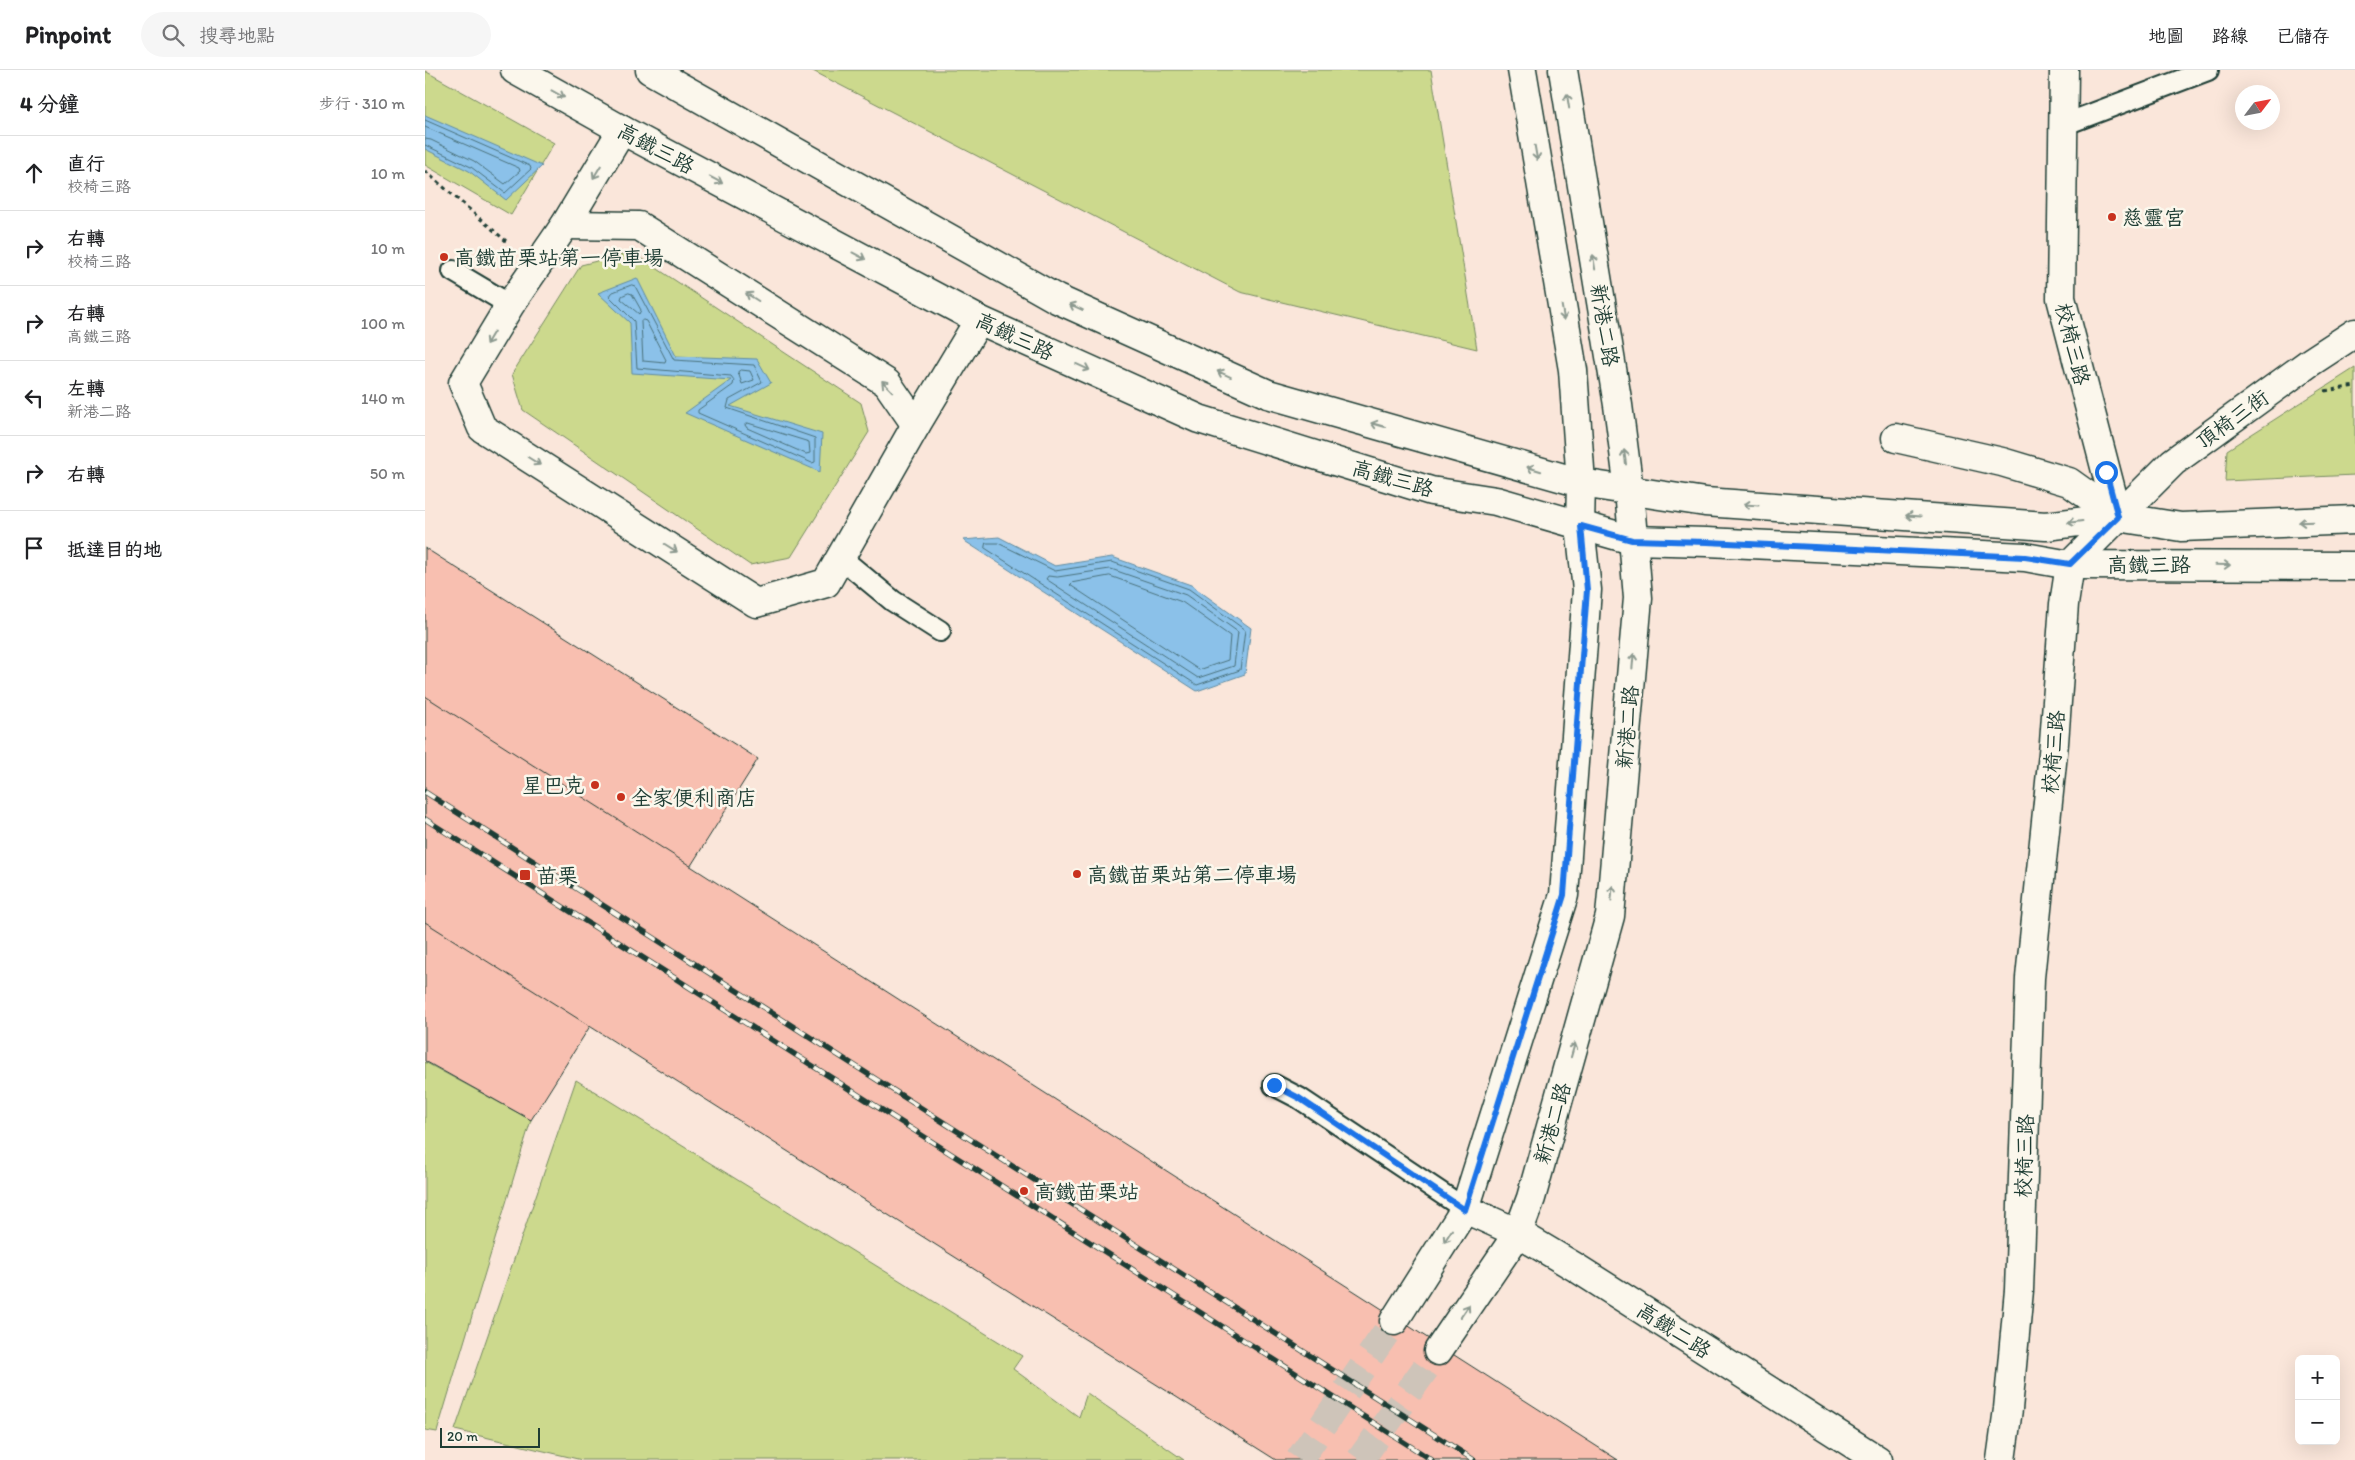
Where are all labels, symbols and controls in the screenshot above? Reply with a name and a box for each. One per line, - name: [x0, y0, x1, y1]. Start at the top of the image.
- search box: [141, 12, 491, 57]
- text: Pinpoint: [25, 20, 111, 49]
- icon: search: [159, 21, 187, 49]
- text: 搜尋地點: [199, 24, 275, 47]
- text: 地圖: [2148, 25, 2184, 47]
- text: 路線: [2212, 25, 2248, 47]
- text: 已儲存: [2276, 25, 2330, 47]
- north arrow: [2235, 85, 2280, 130]
- one-way arrow: [550, 89, 565, 99]
- text: 4 分鐘: [20, 91, 79, 116]
- text: 步行 · 310 m: [319, 94, 405, 113]
- one-way arrow: [1563, 94, 1573, 110]
- street label: 高鐵三路: [613, 117, 699, 179]
- one-way arrow: [1531, 144, 1541, 160]
- text: 直行: [67, 152, 105, 175]
- icon: ahead: [20, 159, 48, 187]
- text: 10 m: [371, 164, 405, 183]
- one-way arrow: [591, 164, 601, 178]
- one-way arrow: [708, 176, 723, 185]
- text: 校椅三路: [67, 177, 131, 196]
- place label: 慈靈宮: [2122, 205, 2185, 230]
- marker: 慈靈宮: [2106, 211, 2118, 223]
- text: 右轉: [67, 227, 105, 250]
- icon: right: [20, 234, 48, 262]
- text: 10 m: [371, 239, 405, 258]
- place label: 高鐵苗栗站第一停車場: [454, 245, 664, 270]
- marker: 高鐵苗栗站第一停車場: [438, 251, 450, 263]
- text: 校椅三路: [67, 252, 131, 271]
- one-way arrow: [852, 252, 866, 262]
- one-way arrow: [1589, 254, 1599, 270]
- street label: 新港二路: [1586, 282, 1624, 368]
- one-way arrow: [745, 292, 759, 302]
- street label: 校椅三路: [2051, 300, 2095, 388]
- text: 右轉: [67, 302, 105, 325]
- one-way arrow: [1069, 302, 1084, 312]
- one-way arrow: [1559, 304, 1569, 320]
- street label: 高鐵三路: [972, 307, 1058, 365]
- icon: right: [20, 309, 48, 337]
- text: 100 m: [361, 314, 405, 333]
- text: 高鐵三路: [67, 327, 131, 346]
- one-way arrow: [485, 331, 495, 345]
- one-way arrow: [1075, 363, 1090, 372]
- one-way arrow: [1217, 369, 1232, 379]
- text: 左轉: [67, 377, 105, 400]
- one-way arrow: [881, 380, 893, 392]
- icon: left: [20, 384, 48, 412]
- street label: 頂椅三街: [2191, 384, 2273, 454]
- text: 140 m: [361, 389, 405, 408]
- text: 新港二路: [67, 402, 131, 421]
- one-way arrow: [1370, 419, 1386, 429]
- one-way arrow: [1620, 449, 1630, 465]
- street label: 高鐵三路: [1349, 454, 1437, 502]
- one-way arrow: [526, 456, 540, 466]
- icon: right: [20, 459, 48, 487]
- route start: [2095, 461, 2118, 484]
- text: 右轉: [67, 463, 105, 486]
- one-way arrow: [1527, 463, 1543, 473]
- text: 50 m: [370, 464, 405, 483]
- one-way arrow: [1743, 501, 1759, 510]
- one-way arrow: [1905, 512, 1921, 521]
- one-way arrow: [2067, 517, 2083, 527]
- one-way arrow: [2299, 518, 2315, 527]
- icon: arrive: [20, 534, 48, 562]
- text: 抵達目的地: [67, 538, 162, 561]
- one-way arrow: [663, 543, 677, 553]
- street label: 高鐵三路: [2107, 552, 2191, 577]
- one-way arrow: [2214, 560, 2230, 570]
- one-way arrow: [1628, 654, 1638, 670]
- street label: 新港二路: [1611, 684, 1643, 770]
- street label: 校椅三路: [2037, 709, 2069, 795]
- place label: 星巴克: [522, 773, 585, 798]
- marker: 星巴克: [589, 779, 601, 791]
- place label: 全家便利商店: [631, 785, 757, 810]
- marker: 全家便利商店: [615, 791, 627, 803]
- place label: 高鐵苗栗站第二停車場: [1087, 862, 1297, 887]
- place label: 苗栗: [536, 863, 578, 888]
- marker: 苗栗: [518, 868, 532, 882]
- marker: 高鐵苗栗站第二停車場: [1071, 868, 1083, 880]
- one-way arrow: [1608, 885, 1617, 901]
- one-way arrow: [1568, 1043, 1578, 1059]
- route end: [1263, 1074, 1286, 1097]
- street label: 新港二路: [1528, 1079, 1576, 1167]
- street label: 校椅三路: [2010, 1114, 2038, 1198]
- place label: 高鐵苗栗站: [1034, 1179, 1139, 1204]
- marker: 高鐵苗栗站: [1018, 1185, 1030, 1197]
- one-way arrow: [1443, 1229, 1453, 1243]
- street label: 高鐵二路: [1632, 1297, 1716, 1363]
- one-way arrow: [1460, 1304, 1470, 1318]
- map controls: [2295, 1355, 2340, 1445]
- button: +: [2295, 1355, 2340, 1400]
- button: −: [2295, 1400, 2340, 1445]
- scale bar: [440, 1425, 540, 1448]
- text: 20 m: [447, 1428, 478, 1445]

